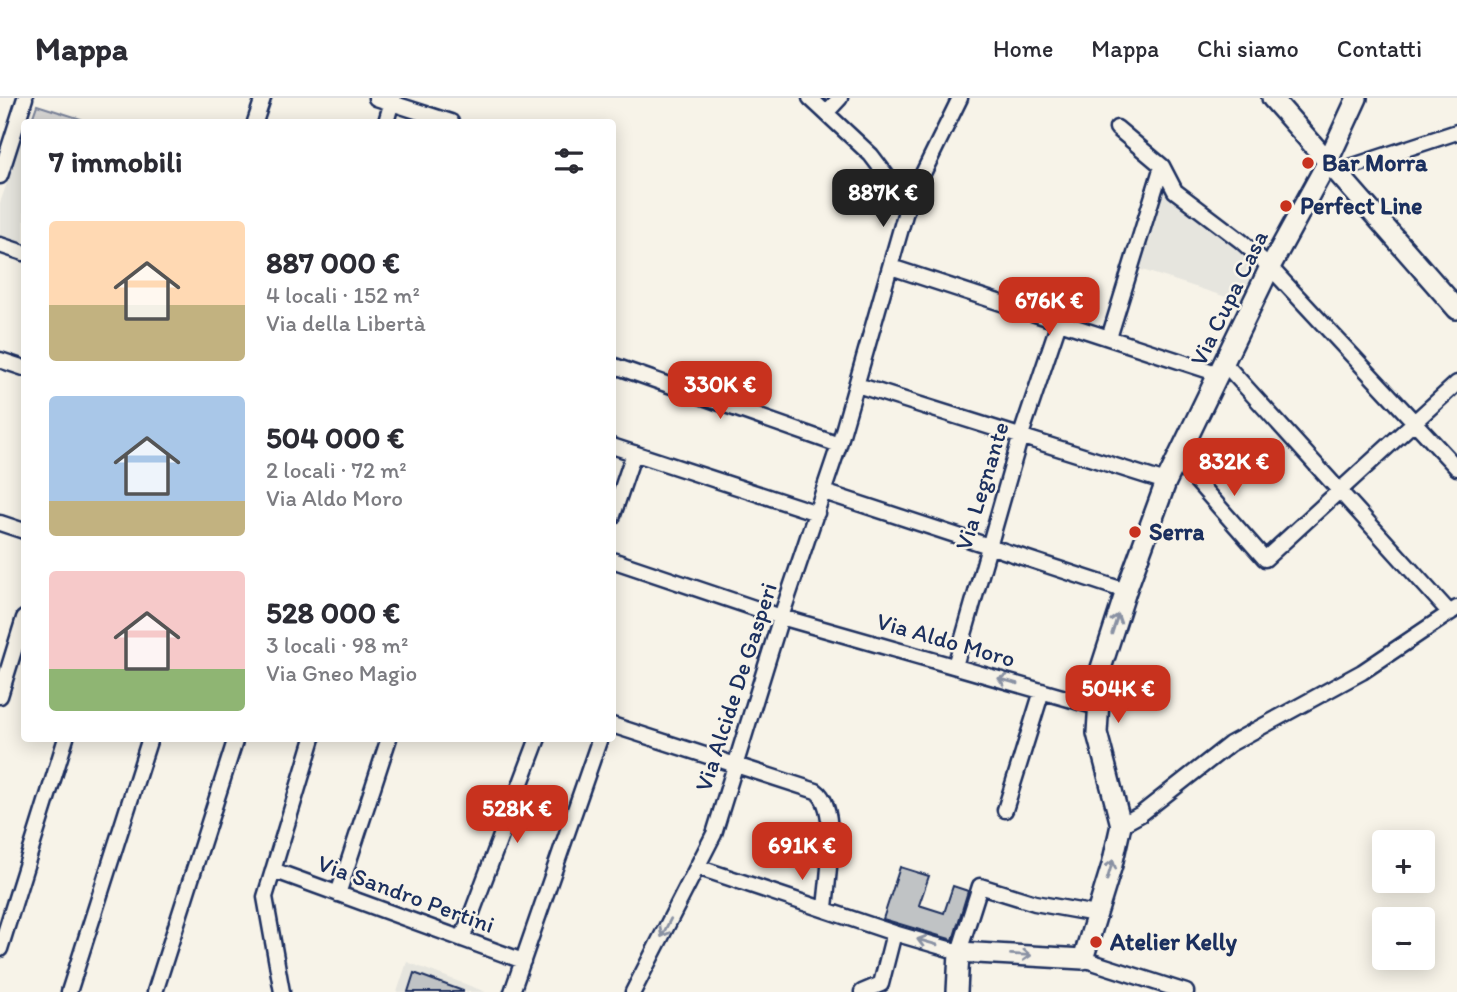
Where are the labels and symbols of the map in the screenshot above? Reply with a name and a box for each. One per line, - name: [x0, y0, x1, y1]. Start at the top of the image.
- place label: Bar Morra: [1322, 148, 1428, 177]
- marker: Bar Morra: [1300, 155, 1316, 171]
- pin: 887K €: [826, 170, 940, 229]
- place label: Perfect Line: [1300, 191, 1423, 220]
- marker: Perfect Line: [1278, 198, 1294, 214]
- street label: Via Cupa Casa: [1183, 225, 1274, 370]
- pin: 676K €: [992, 278, 1106, 337]
- pin: 330K €: [663, 362, 777, 421]
- street label: Via Legnante: [948, 418, 1015, 554]
- pin: 832K €: [1177, 438, 1291, 498]
- place label: Serra: [1149, 517, 1205, 546]
- marker: Serra: [1127, 524, 1143, 540]
- street label: Via Alcide De Gasperi: [688, 579, 783, 795]
- street label: Via Aldo Moro: [873, 606, 1019, 673]
- one-way arrow: [1110, 614, 1122, 636]
- pin: 504K €: [1061, 666, 1175, 725]
- one-way arrow: [997, 674, 1020, 687]
- pin: 528K €: [460, 786, 574, 845]
- pin: 691K €: [745, 822, 859, 882]
- street label: Via Sandro Pertini: [314, 848, 499, 939]
- one-way arrow: [1104, 859, 1117, 881]
- one-way arrow: [659, 917, 672, 938]
- place label: Atelier Kelly: [1109, 927, 1237, 957]
- marker: Atelier Kelly: [1088, 934, 1104, 950]
- one-way arrow: [916, 935, 938, 948]
- one-way arrow: [1010, 949, 1032, 962]

